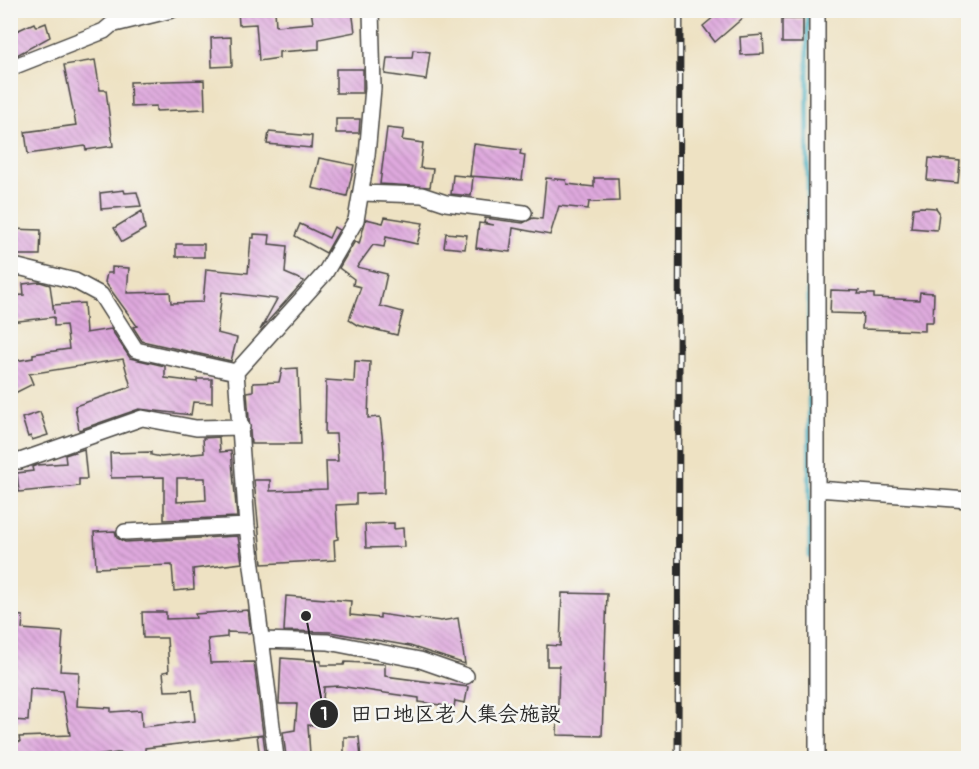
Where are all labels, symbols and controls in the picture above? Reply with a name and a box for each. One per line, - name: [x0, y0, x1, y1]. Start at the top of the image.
- callout: 田口地区老人集会施設: [309, 694, 573, 733]
- text: 田口地区老人集会施設: [351, 701, 561, 728]
- text: 1: [320, 703, 328, 726]

